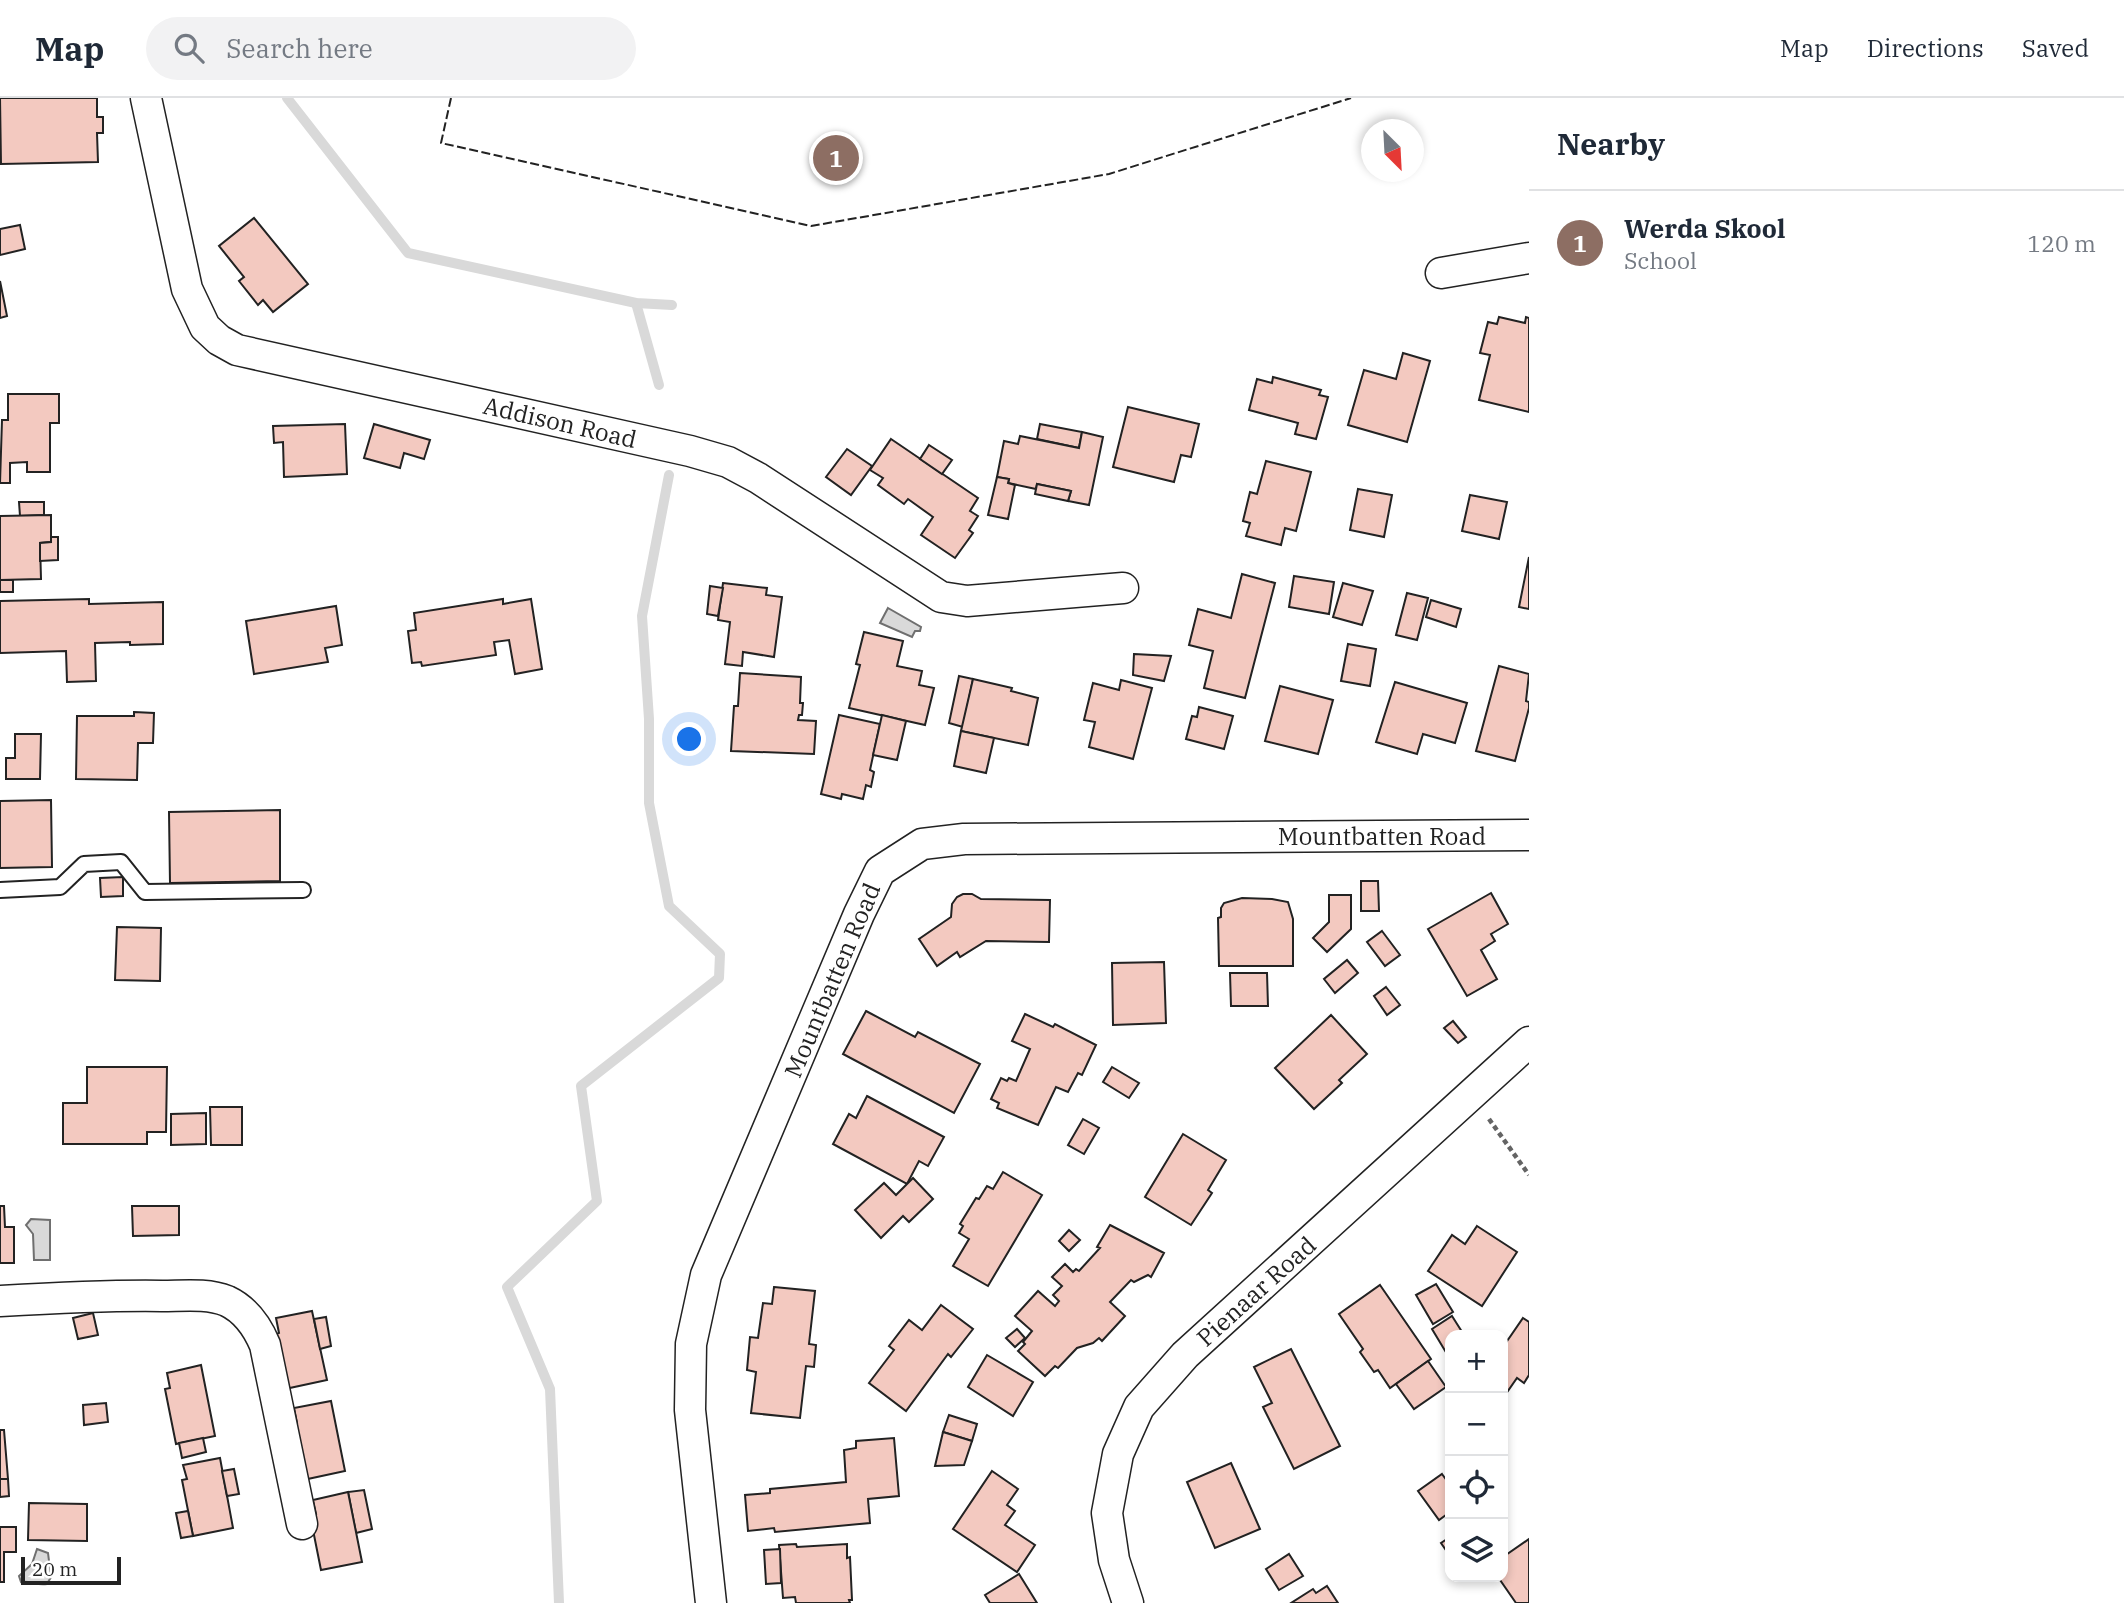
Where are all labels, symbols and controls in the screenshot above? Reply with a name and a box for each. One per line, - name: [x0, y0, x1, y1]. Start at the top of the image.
- search box: [146, 17, 636, 80]
- text: Map: [35, 27, 104, 70]
- icon: search: [170, 29, 208, 67]
- text: Search here: [226, 31, 373, 65]
- text: Map: [1780, 32, 1829, 64]
- text: Directions: [1867, 32, 1984, 64]
- text: Saved: [2022, 32, 2089, 64]
- north arrow: [1361, 119, 1424, 182]
- text: Nearby: [1557, 124, 1665, 163]
- pin: 1: [813, 132, 859, 184]
- text: Werda Skool: [1624, 211, 1785, 245]
- text: 1: [1573, 228, 1587, 258]
- text: 120 m: [2027, 228, 2096, 258]
- text: School: [1624, 245, 1697, 275]
- street label: Addison Road: [480, 389, 640, 455]
- your location: [672, 722, 706, 756]
- street label: Mountbatten Road: [1278, 820, 1486, 852]
- street label: Mountbatten Road: [777, 878, 887, 1082]
- street label: Pienaar Road: [1189, 1229, 1323, 1353]
- map controls: [1445, 1330, 1508, 1582]
- button: +: [1445, 1330, 1508, 1393]
- button: −: [1445, 1393, 1508, 1456]
- button: locate: [1445, 1456, 1508, 1519]
- button: layers: [1445, 1519, 1508, 1582]
- scale bar: [21, 1554, 121, 1586]
- text: 20 m: [32, 1557, 77, 1581]

